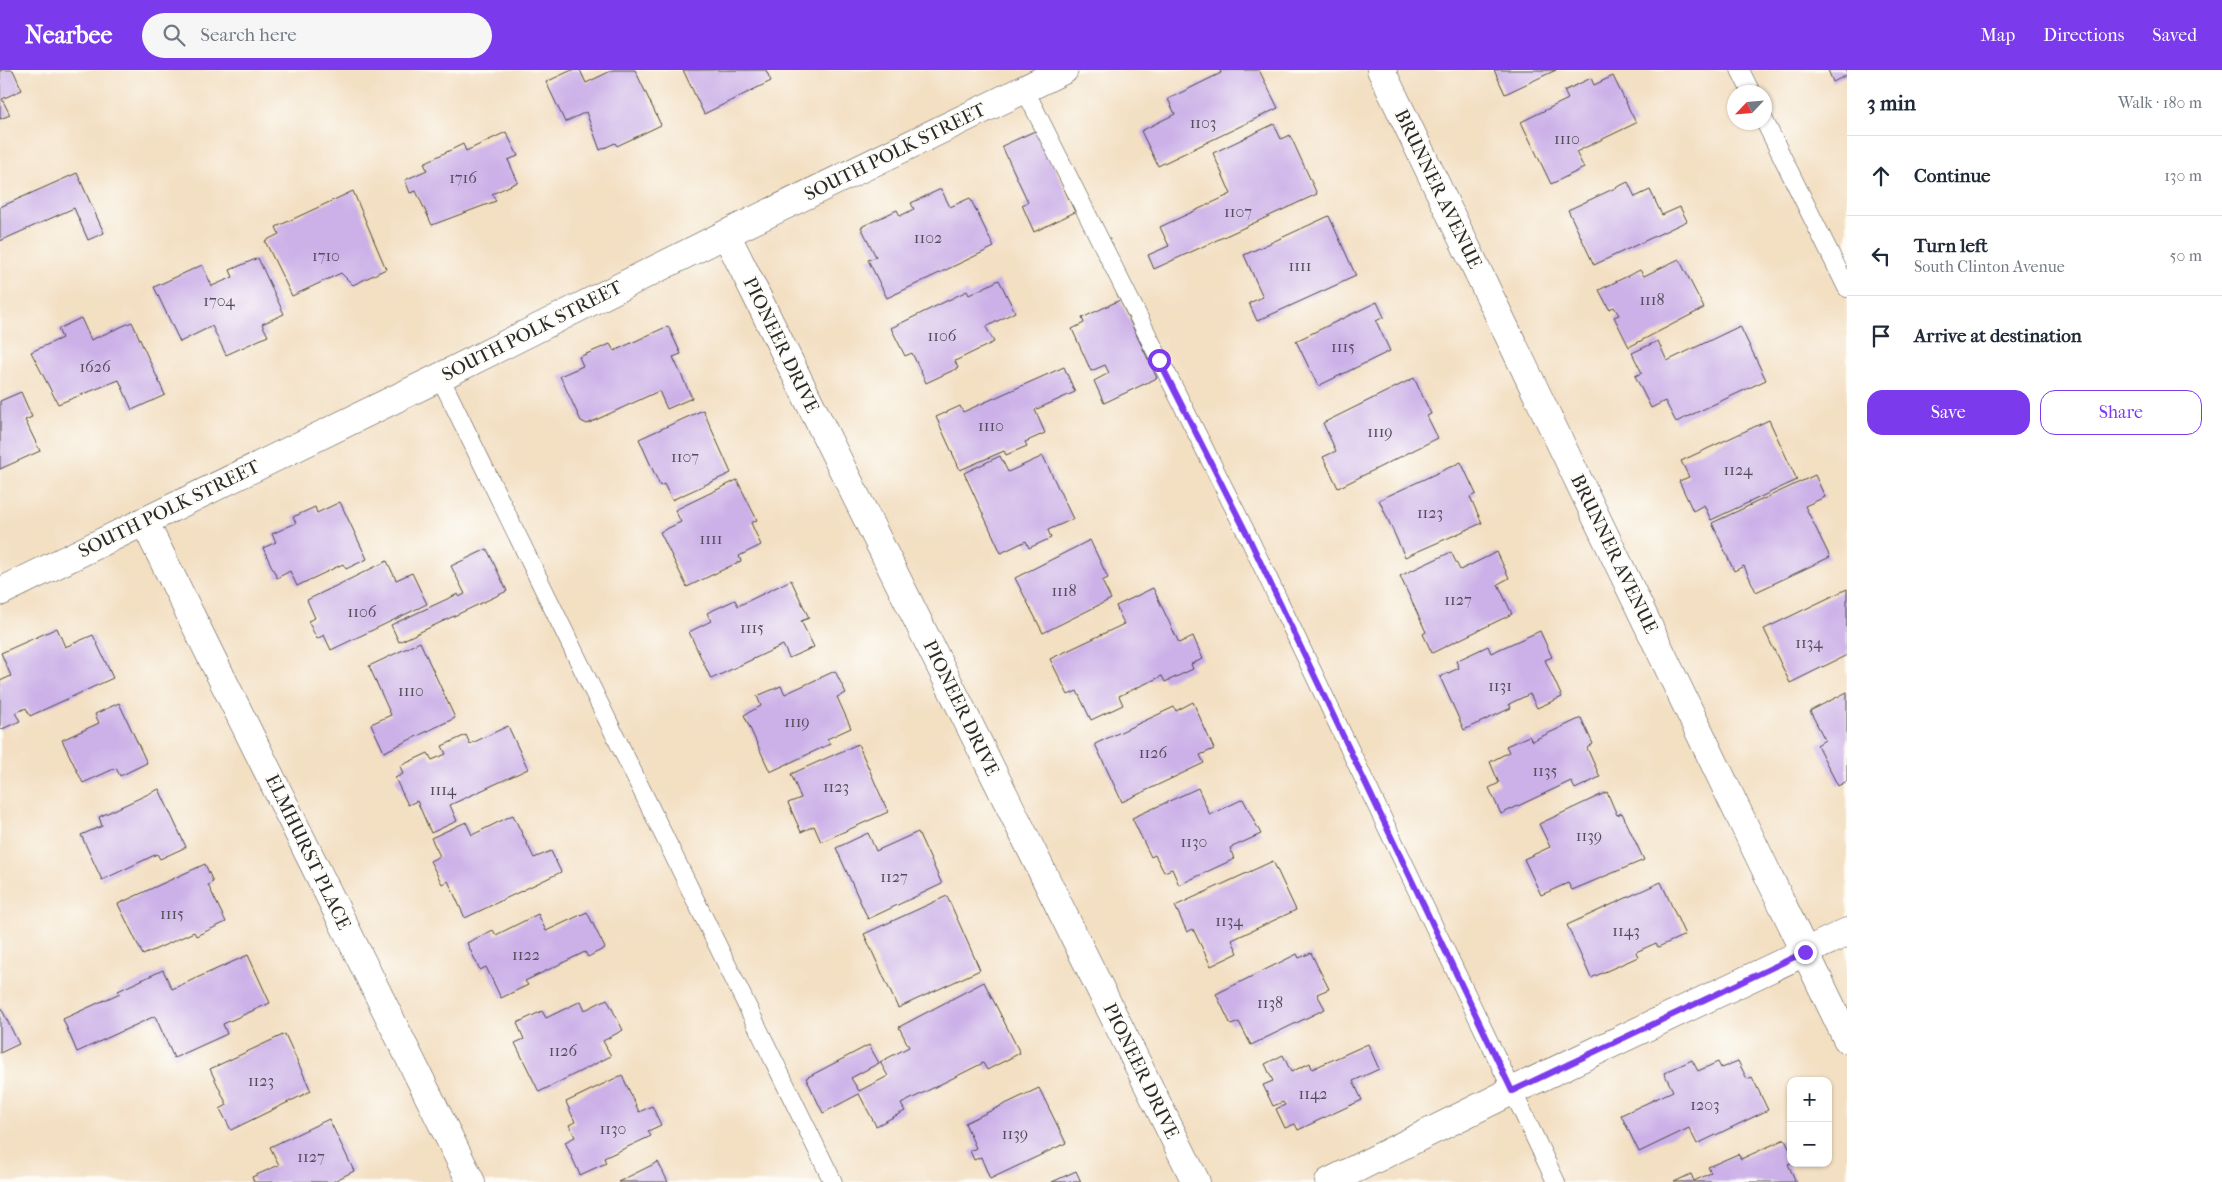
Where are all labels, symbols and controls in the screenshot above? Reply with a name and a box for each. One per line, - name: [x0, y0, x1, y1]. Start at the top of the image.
- search box: [142, 13, 492, 58]
- text: Nearbee: [25, 21, 112, 49]
- icon: search: [160, 21, 188, 49]
- text: Search here: [200, 24, 297, 46]
- text: Map: [1981, 25, 2015, 46]
- text: Directions: [2043, 25, 2124, 46]
- text: Saved: [2152, 25, 2197, 46]
- north arrow: [1727, 85, 1772, 130]
- text: 3 min: [1867, 91, 1916, 115]
- text: Walk · 180 m: [2118, 93, 2202, 112]
- street label: SOUTH POLK STREET: [801, 98, 989, 206]
- street label: BRUNNER AVENUE: [1390, 106, 1486, 273]
- house number: 1103: [1190, 113, 1216, 132]
- house number: 1110: [1554, 129, 1580, 148]
- icon: ahead: [1867, 162, 1895, 190]
- text: Continue: [1914, 165, 1990, 187]
- text: 130 m: [2164, 166, 2202, 185]
- house number: 1716: [449, 168, 477, 187]
- house number: 1107: [1224, 202, 1252, 221]
- house number: 1102: [914, 228, 942, 247]
- text: Turn left: [1914, 235, 1988, 257]
- icon: left: [1867, 242, 1895, 270]
- house number: 1710: [312, 246, 340, 265]
- text: 50 m: [2170, 246, 2202, 265]
- house number: 1111: [1289, 256, 1311, 275]
- text: South Clinton Avenue: [1914, 257, 2065, 276]
- street label: PIONEER DRIVE: [739, 274, 824, 417]
- street label: SOUTH POLK STREET: [438, 276, 626, 386]
- house number: 1118: [1639, 290, 1665, 309]
- house number: 1704: [203, 291, 235, 310]
- icon: arrive: [1867, 322, 1895, 350]
- text: Arrive at destination: [1914, 325, 2082, 347]
- house number: 1106: [928, 326, 957, 345]
- house number: 1115: [1331, 337, 1355, 356]
- route start: [1148, 349, 1171, 372]
- house number: 1626: [79, 357, 111, 376]
- button: Save: [1867, 390, 2030, 435]
- button: Share: [2040, 390, 2202, 435]
- house number: 1110: [978, 416, 1004, 435]
- house number: 1119: [1367, 422, 1393, 441]
- house number: 1107: [671, 447, 699, 466]
- street label: SOUTH POLK STREET: [75, 455, 263, 563]
- house number: 1124: [1723, 460, 1753, 479]
- street label: BRUNNER AVENUE: [1566, 471, 1662, 638]
- house number: 1123: [1417, 503, 1443, 522]
- house number: 1111: [700, 529, 722, 548]
- house number: 1118: [1051, 581, 1077, 600]
- house number: 1127: [1444, 590, 1472, 609]
- house number: 1106: [348, 602, 377, 621]
- house number: 1115: [740, 618, 764, 637]
- house number: 1134: [1795, 633, 1823, 652]
- street label: PIONEER DRIVE: [919, 637, 1004, 780]
- house number: 1131: [1488, 676, 1512, 695]
- house number: 1110: [398, 681, 424, 700]
- house number: 1119: [784, 712, 810, 731]
- house number: 1126: [1139, 743, 1167, 762]
- house number: 1135: [1533, 761, 1558, 780]
- street label: ELMHURST PLACE: [261, 771, 355, 934]
- house number: 1123: [823, 777, 849, 796]
- house number: 1114: [430, 780, 457, 799]
- house number: 1139: [1576, 826, 1602, 845]
- house number: 1130: [1181, 832, 1207, 851]
- house number: 1127: [880, 867, 908, 886]
- house number: 1115: [160, 904, 184, 923]
- house number: 1134: [1215, 911, 1243, 930]
- house number: 1143: [1612, 921, 1640, 940]
- route end: [1794, 941, 1817, 964]
- house number: 1122: [512, 945, 540, 964]
- house number: 1138: [1257, 993, 1283, 1012]
- street label: PIONEER DRIVE: [1099, 1000, 1184, 1143]
- house number: 1126: [549, 1041, 577, 1060]
- house number: 1123: [248, 1071, 274, 1090]
- map controls: [1787, 1077, 1832, 1167]
- button: +: [1787, 1077, 1832, 1122]
- house number: 1142: [1298, 1084, 1328, 1103]
- house number: 1203: [1690, 1095, 1720, 1114]
- house number: 1130: [600, 1119, 626, 1138]
- button: −: [1787, 1122, 1832, 1167]
- house number: 1139: [1002, 1124, 1028, 1143]
- house number: 1127: [297, 1147, 325, 1166]

